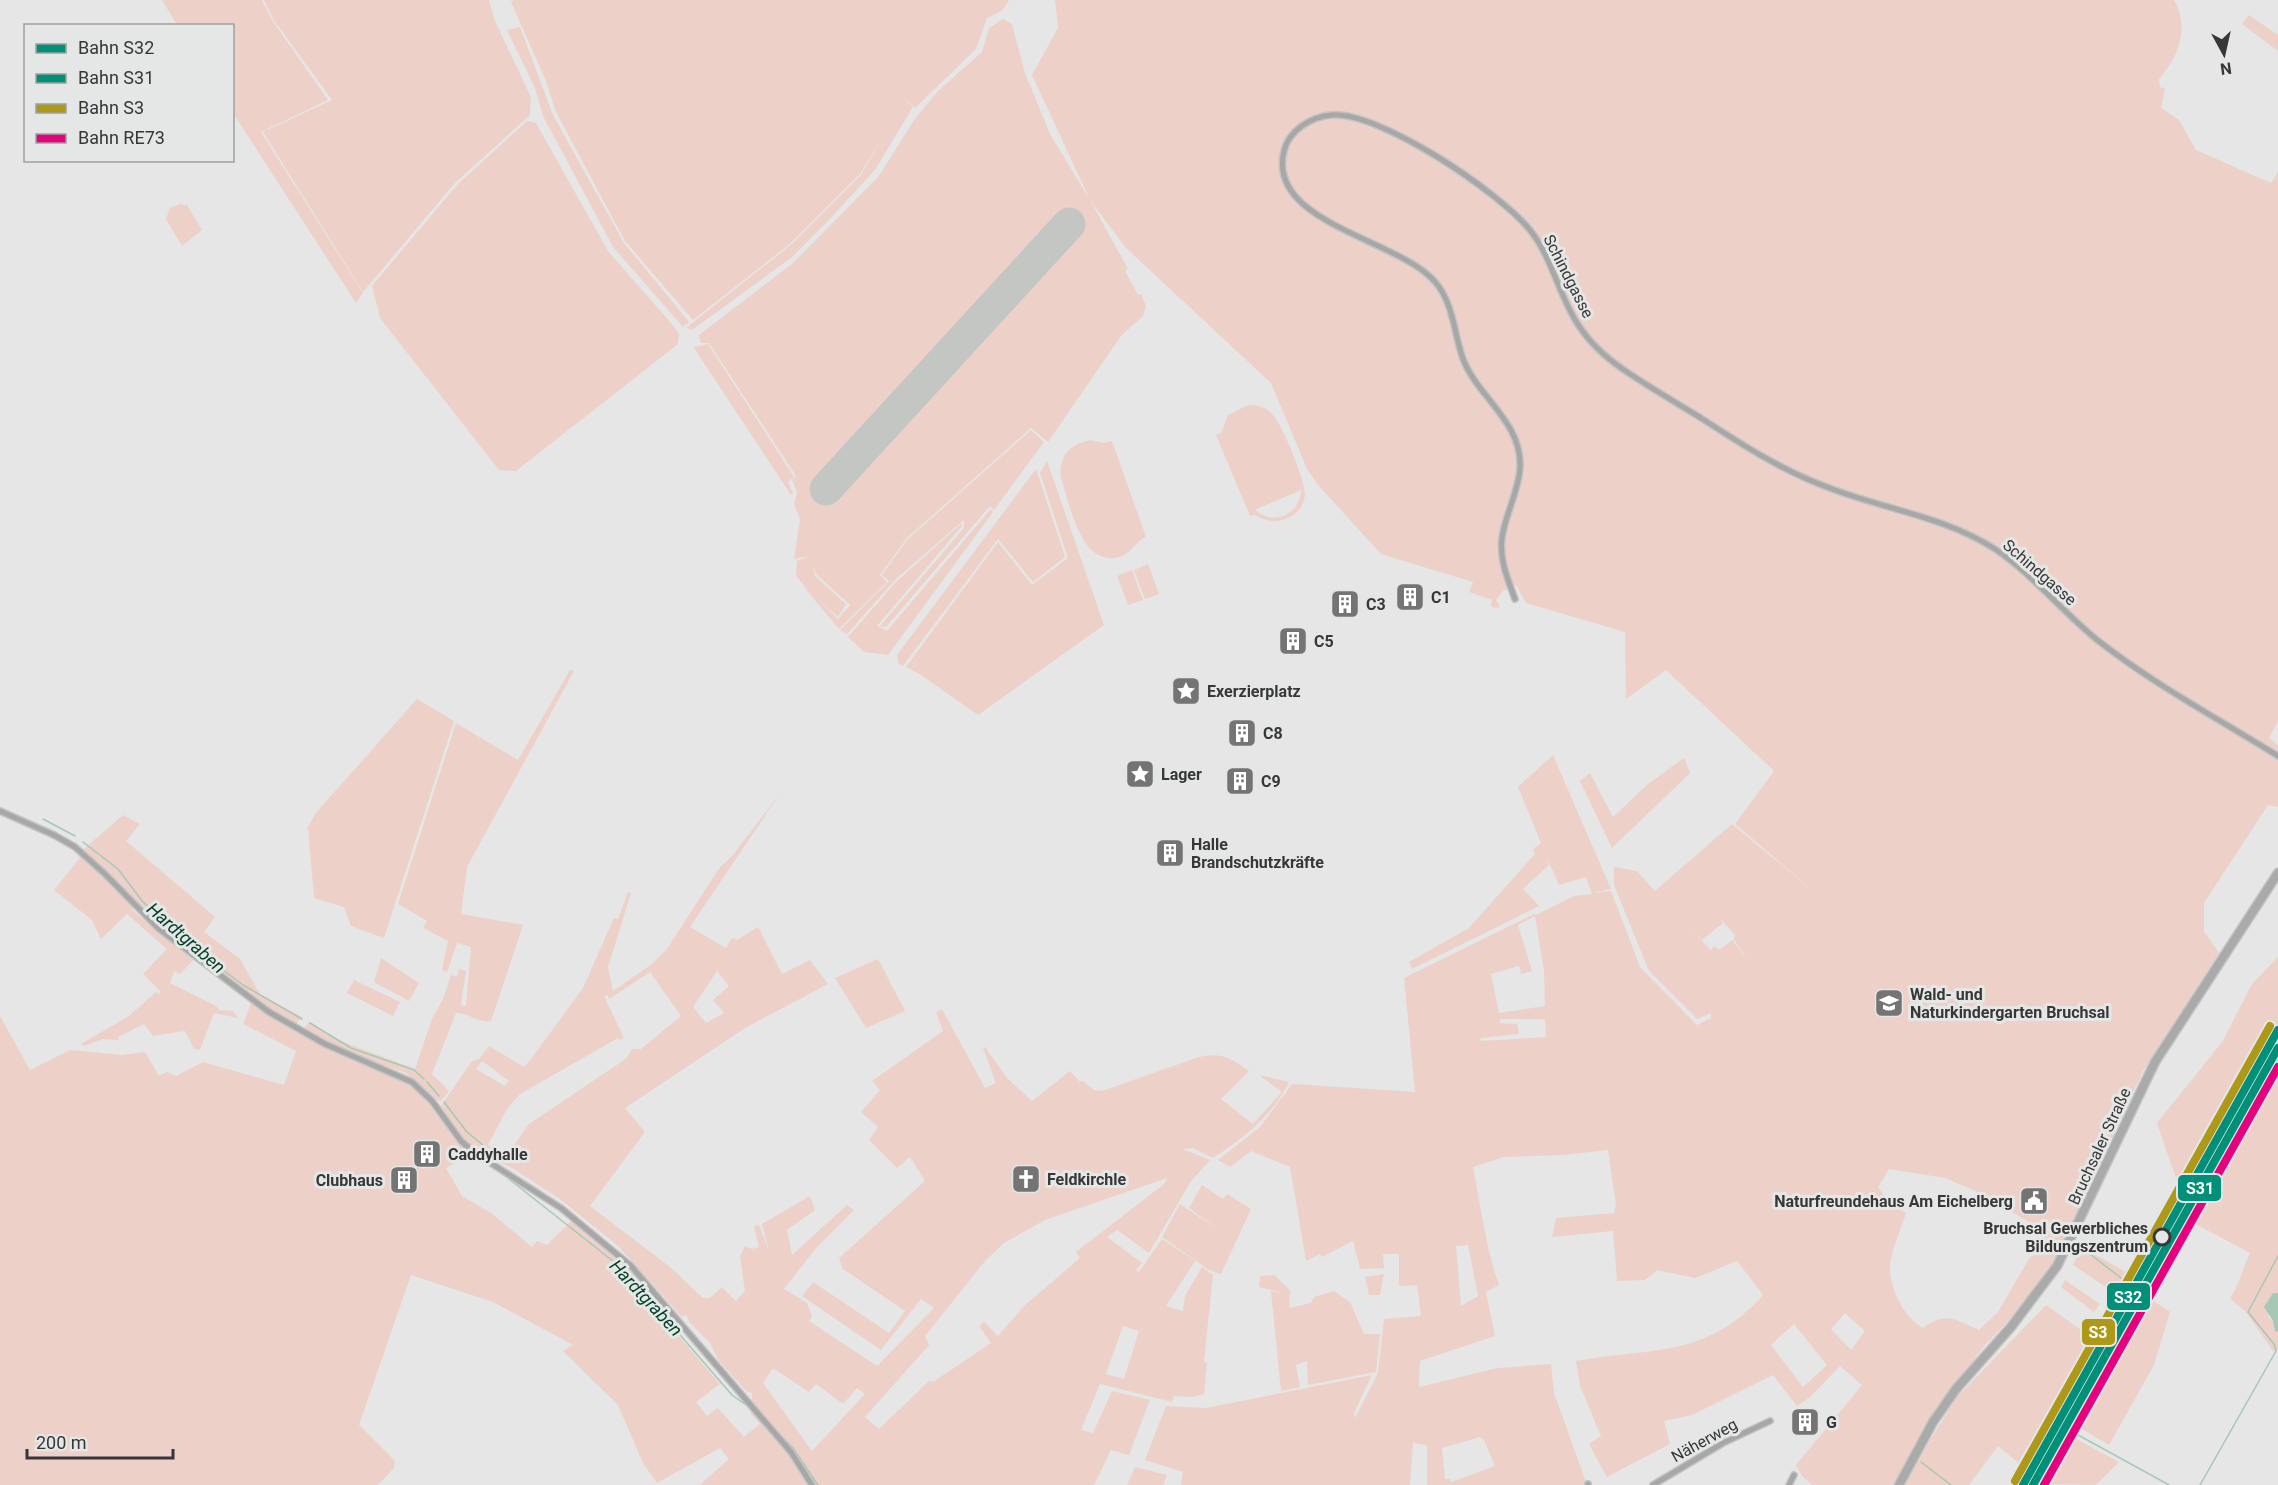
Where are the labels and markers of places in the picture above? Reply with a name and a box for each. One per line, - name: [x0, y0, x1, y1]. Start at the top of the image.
- building icon: C1: [1394, 581, 1426, 613]
- building icon: C3: [1329, 588, 1361, 620]
- place label: C1: [1431, 588, 1451, 607]
- place label: C3: [1366, 595, 1386, 614]
- building icon: C5: [1277, 625, 1309, 657]
- place label: C5: [1314, 632, 1334, 651]
- place icon: Exerzierplatz: [1170, 675, 1202, 707]
- place label: Exerzierplatz: [1207, 682, 1301, 701]
- building icon: C8: [1226, 717, 1258, 749]
- place label: C8: [1263, 724, 1283, 743]
- place icon: Lager: [1124, 758, 1156, 790]
- place label: Lager: [1161, 765, 1202, 784]
- building icon: C9: [1224, 765, 1256, 797]
- place label: C9: [1261, 772, 1281, 791]
- place label: Halle Brandschutzkräfte: [1191, 835, 1324, 872]
- building icon: Halle Brandschutzkräfte: [1154, 837, 1186, 869]
- place label: Wald- und Naturkindergarten Bruchsal: [1910, 985, 2110, 1022]
- school or university icon: Wald- und Naturkindergarten Bruchsal: [1873, 987, 1905, 1019]
- building icon: Caddyhalle: [411, 1138, 443, 1170]
- place label: Caddyhalle: [448, 1145, 528, 1164]
- church icon: Feldkirchle: [1010, 1163, 1042, 1195]
- building icon: Clubhaus: [388, 1164, 420, 1196]
- place label: Feldkirchle: [1047, 1170, 1127, 1189]
- place label: Clubhaus: [316, 1171, 383, 1190]
- public building icon: Naturfreundehaus Am Eichelberg: [2018, 1185, 2050, 1217]
- place label: Naturfreundehaus Am Eichelberg: [1774, 1192, 2013, 1211]
- place label: Bruchsal Gewerbliches Bildungszentrum: [1983, 1219, 2148, 1256]
- marker: Bruchsal Gewerbliches Bildungszentrum: [2153, 1228, 2171, 1246]
- building icon: G: [1789, 1406, 1821, 1438]
- place label: G: [1826, 1413, 1837, 1432]

